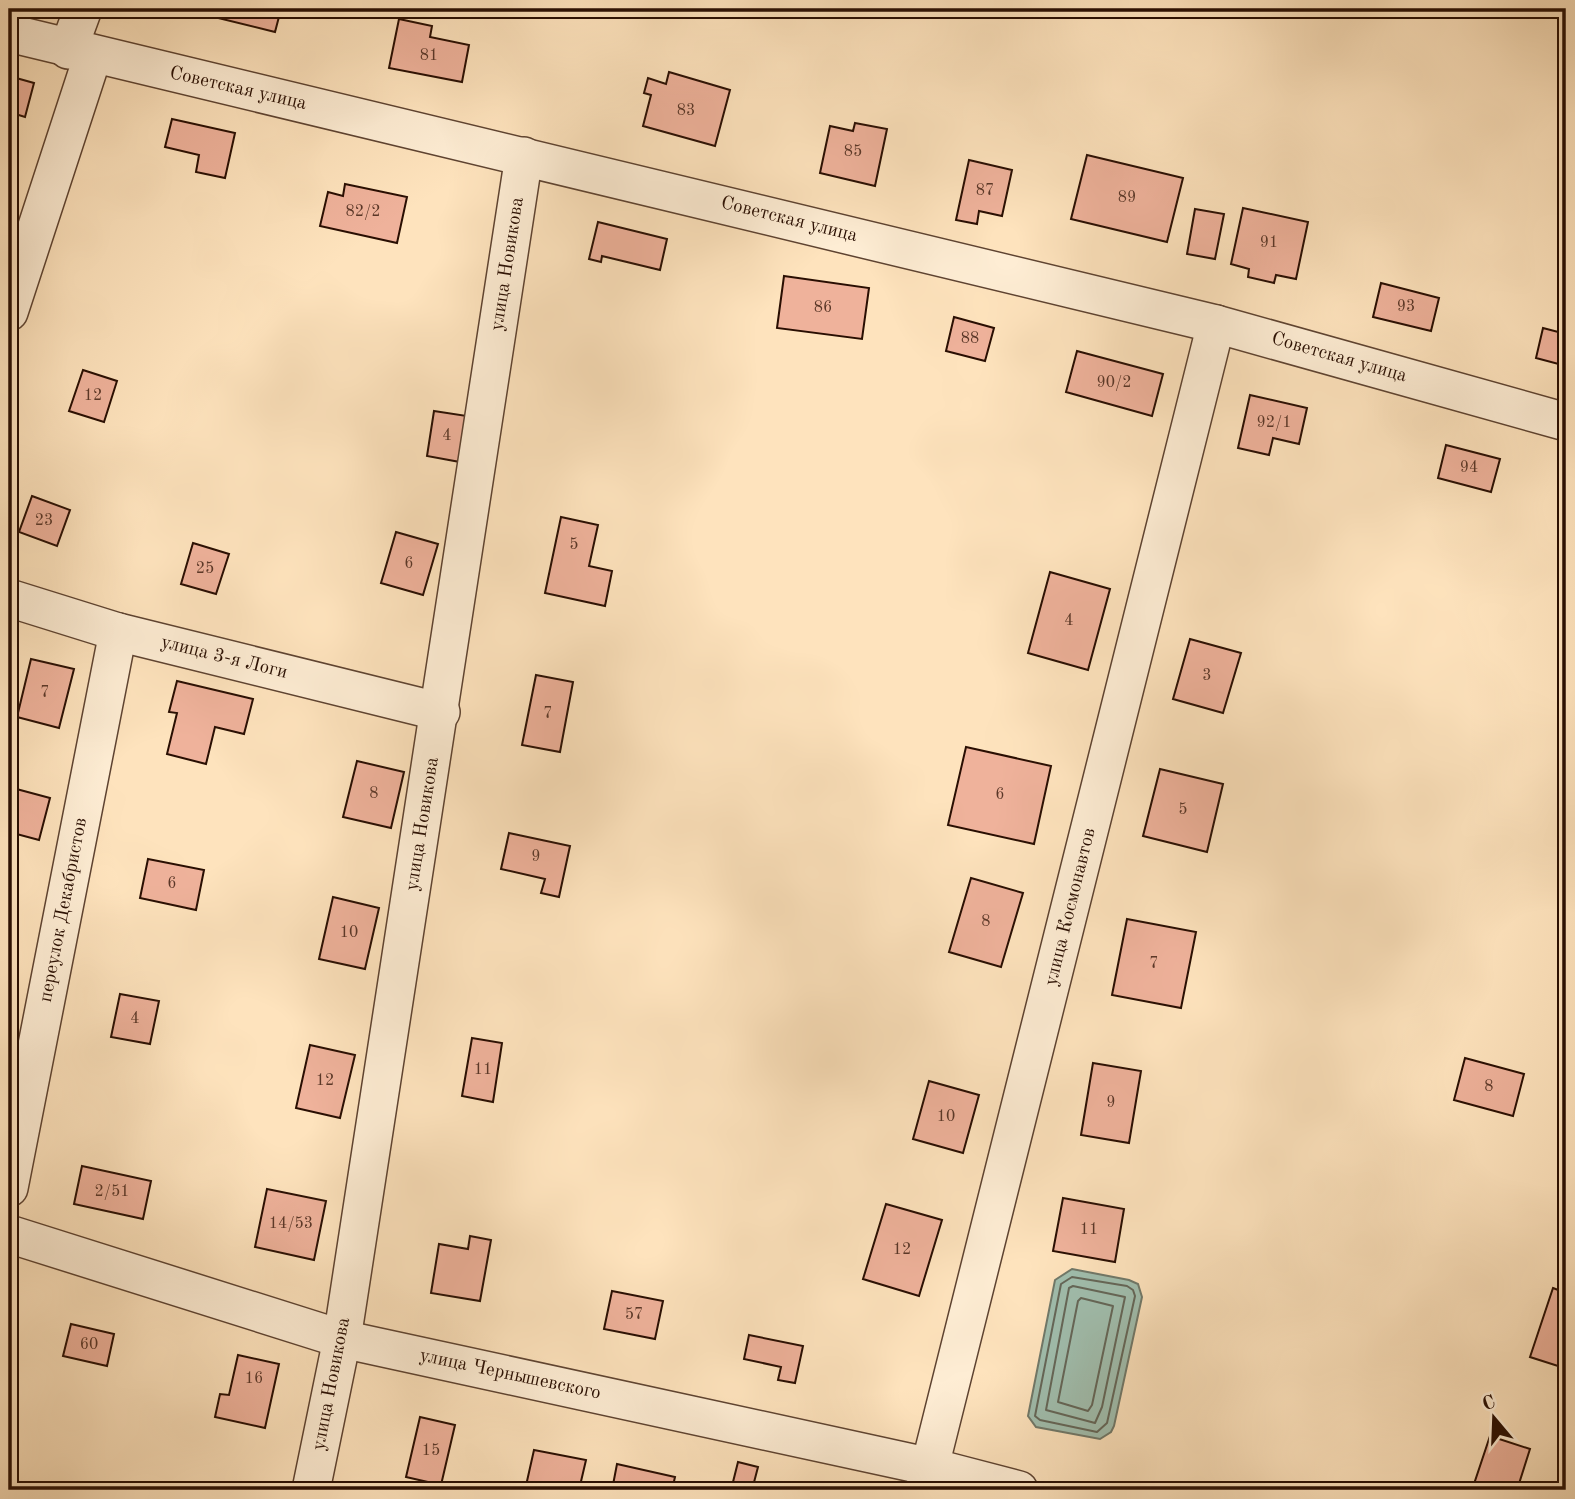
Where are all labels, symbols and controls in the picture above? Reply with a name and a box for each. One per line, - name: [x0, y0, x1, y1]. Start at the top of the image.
- house number: 81: [420, 48, 438, 64]
- street label: Советская улица: [168, 64, 309, 114]
- house number: 83: [677, 103, 695, 119]
- house number: 85: [844, 144, 862, 160]
- house number: 87: [976, 183, 994, 199]
- house number: 89: [1118, 190, 1136, 206]
- street label: Советская улица: [719, 194, 860, 246]
- street label: улица Новикова: [488, 195, 528, 332]
- house number: 82/2: [345, 204, 381, 220]
- house number: 91: [1260, 235, 1278, 251]
- house number: 93: [1397, 299, 1415, 315]
- house number: 86: [814, 300, 832, 316]
- street label: Советская улица: [1269, 330, 1409, 387]
- house number: 88: [961, 331, 979, 347]
- house number: 90/2: [1096, 375, 1132, 391]
- house number: 12: [84, 388, 102, 404]
- house number: 92/1: [1256, 415, 1292, 431]
- house number: 4: [442, 428, 452, 444]
- house number: 94: [1460, 460, 1478, 476]
- house number: 23: [35, 513, 53, 529]
- house number: 5: [569, 537, 579, 553]
- house number: 6: [404, 556, 414, 572]
- house number: 25: [196, 561, 214, 577]
- house number: 4: [1064, 613, 1074, 629]
- street label: улица 3-я Логи: [159, 633, 289, 683]
- house number: 3: [1202, 668, 1212, 684]
- house number: 7: [40, 685, 50, 701]
- house number: 7: [543, 706, 553, 722]
- street label: улица Новикова: [403, 755, 443, 892]
- house number: 8: [369, 786, 379, 802]
- house number: 6: [995, 787, 1005, 803]
- house number: 5: [1178, 802, 1188, 818]
- street label: переулок Декабристов: [37, 816, 91, 1004]
- street label: улица Космонавтов: [1042, 826, 1100, 988]
- house number: 9: [531, 849, 541, 865]
- house number: 6: [167, 876, 177, 892]
- house number: 8: [981, 914, 991, 930]
- house number: 10: [340, 925, 358, 941]
- house number: 7: [1149, 956, 1159, 972]
- house number: 4: [130, 1011, 140, 1027]
- house number: 11: [474, 1062, 492, 1078]
- house number: 12: [316, 1073, 334, 1089]
- house number: 8: [1484, 1079, 1494, 1095]
- house number: 9: [1106, 1095, 1116, 1111]
- house number: 10: [937, 1109, 955, 1125]
- house number: 2/51: [94, 1184, 130, 1200]
- house number: 14/53: [269, 1216, 313, 1232]
- house number: 11: [1080, 1222, 1098, 1238]
- house number: 12: [893, 1242, 911, 1258]
- house number: 57: [625, 1307, 643, 1323]
- street label: улица Новикова: [310, 1315, 354, 1452]
- house number: 60: [80, 1337, 98, 1353]
- street label: улица Чернышевского: [418, 1347, 602, 1403]
- house number: 16: [245, 1371, 263, 1387]
- north arrow: [1460, 1384, 1530, 1454]
- text: С: [1480, 1393, 1498, 1415]
- house number: 15: [422, 1443, 440, 1459]

